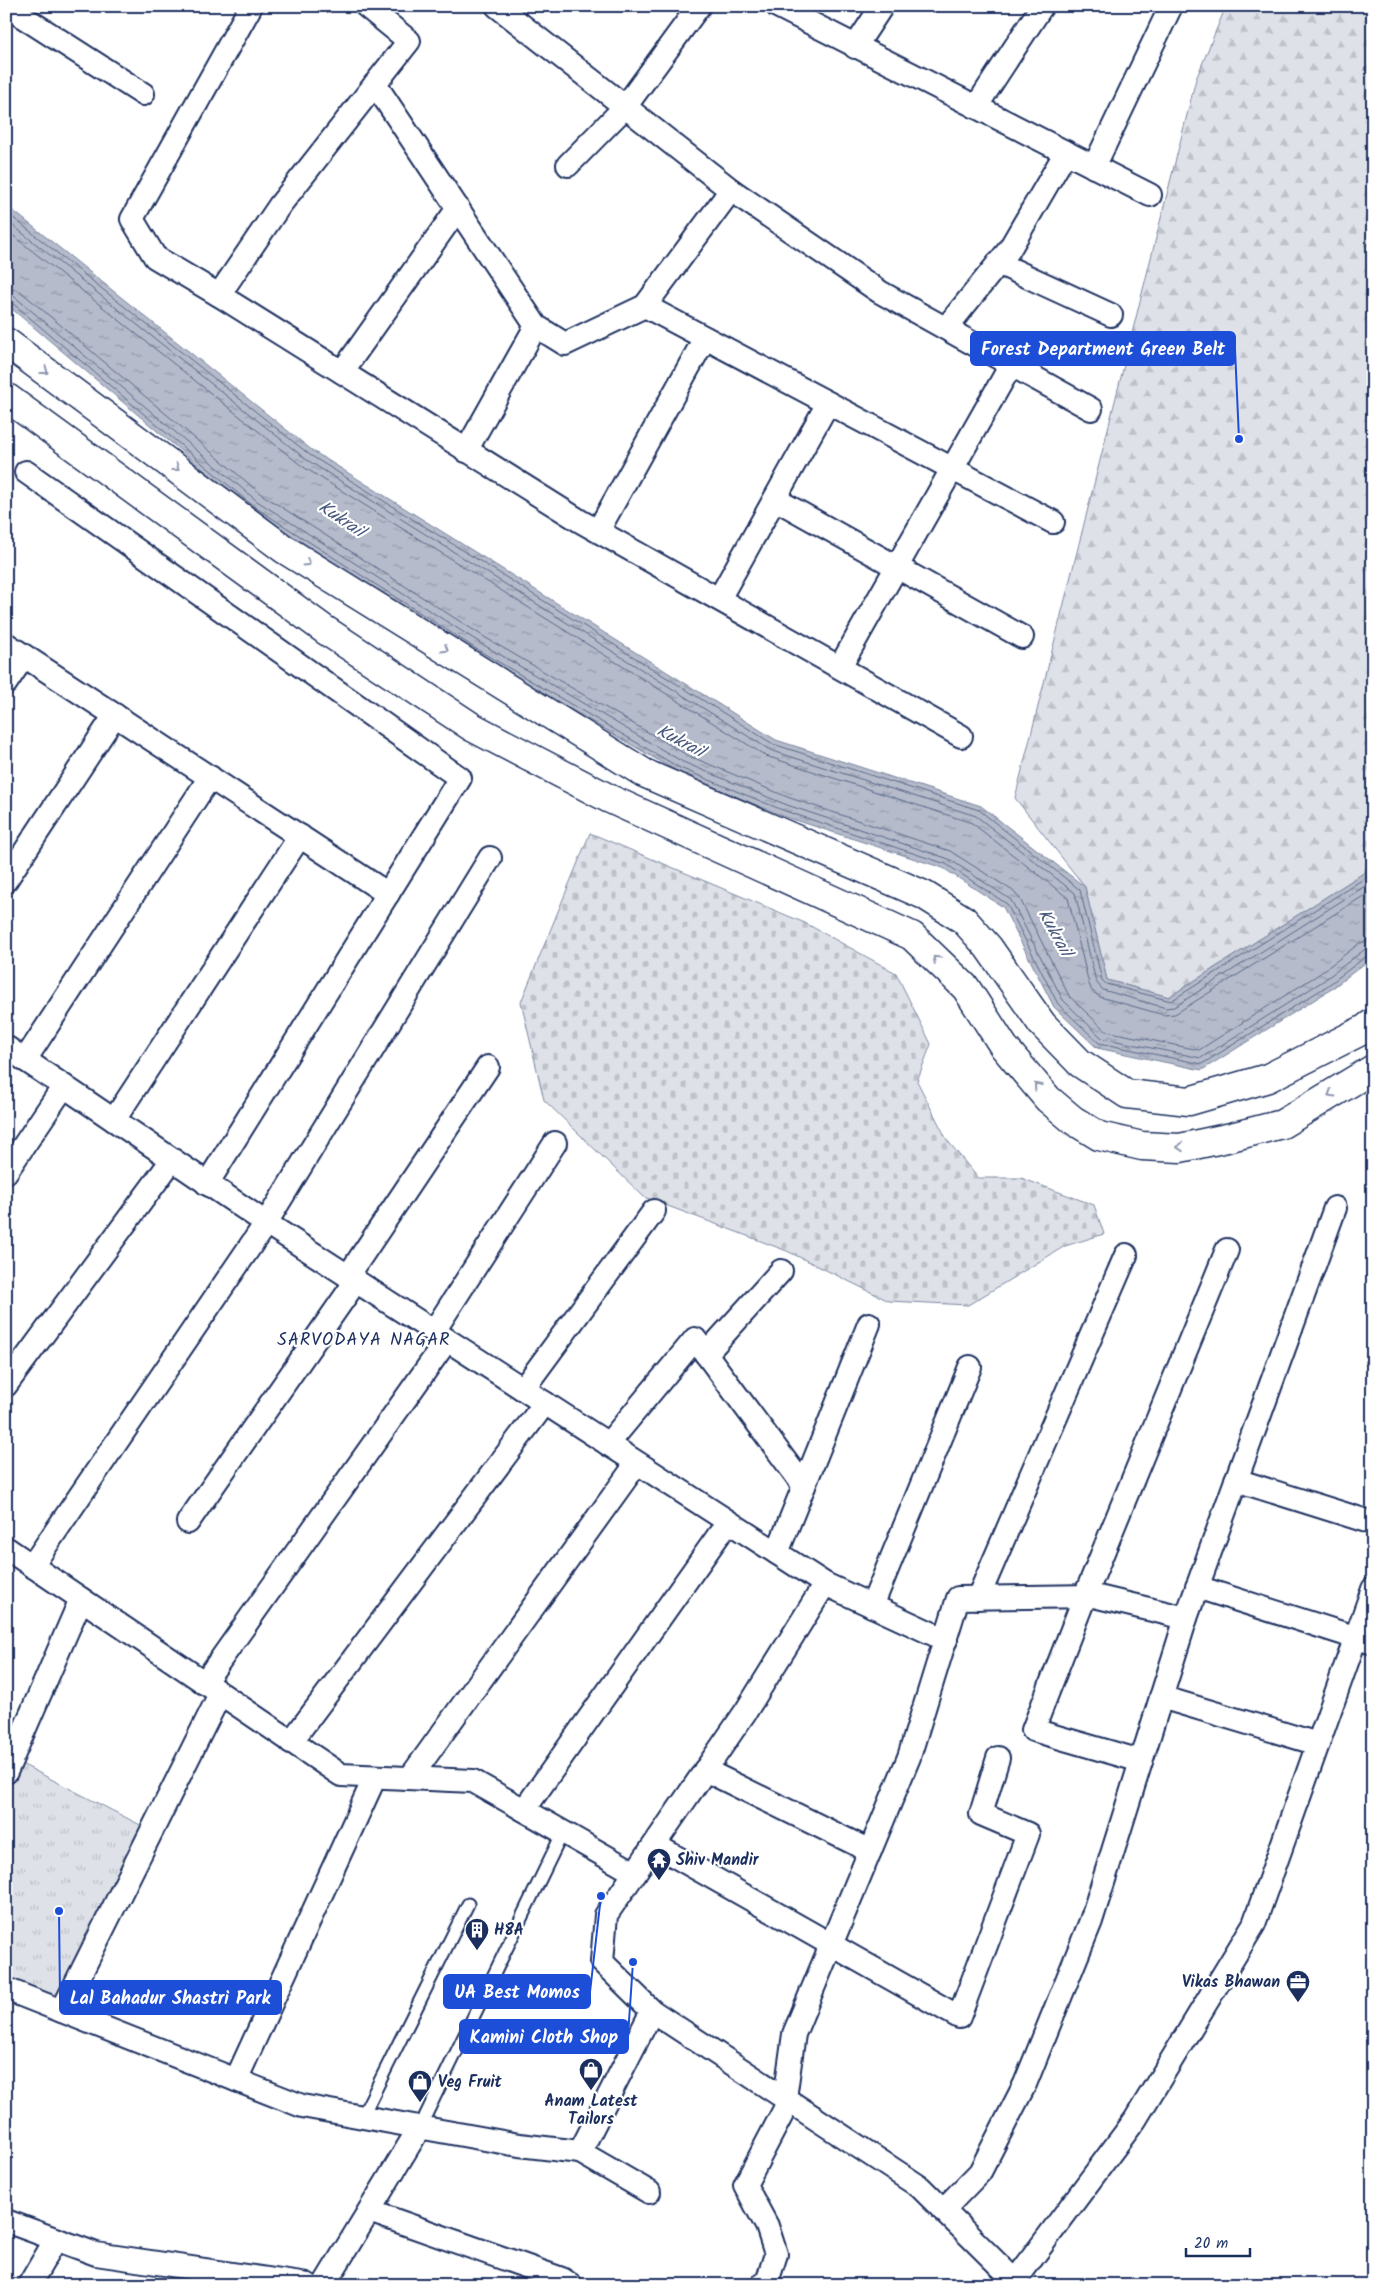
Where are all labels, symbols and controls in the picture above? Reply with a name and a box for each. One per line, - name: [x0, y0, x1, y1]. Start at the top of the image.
- callout: Forest Department Green Belt: [971, 332, 1235, 365]
- text: Forest Department Green Belt: [981, 336, 1226, 365]
- one-way arrow: [39, 365, 48, 373]
- one-way arrow: [170, 462, 179, 471]
- water label: Kukrail: [312, 494, 373, 548]
- one-way arrow: [302, 557, 311, 567]
- one-way arrow: [440, 642, 449, 652]
- water label: Kukrail: [651, 717, 712, 768]
- water label: Kukrail: [1029, 904, 1081, 965]
- one-way arrow: [933, 956, 942, 965]
- one-way arrow: [1033, 1082, 1042, 1091]
- one-way arrow: [1328, 1087, 1337, 1097]
- one-way arrow: [1175, 1141, 1183, 1152]
- district label: SARVODAYA NAGAR: [277, 1326, 451, 1355]
- temple icon: Shiv Mandir: [646, 1847, 672, 1881]
- place label: Shiv Mandir: [676, 1848, 760, 1873]
- building icon: H8A: [464, 1917, 490, 1951]
- place label: H8A: [494, 1918, 524, 1943]
- office icon: Vikas Bhawan: [1285, 1969, 1311, 2003]
- place label: Vikas Bhawan: [1182, 1970, 1280, 1995]
- callout: UA Best Momos: [444, 1975, 590, 2008]
- text: UA Best Momos: [454, 1979, 580, 2008]
- callout: Lal Bahadur Shastri Park: [60, 1981, 281, 2014]
- text: Lal Bahadur Shastri Park: [70, 1985, 271, 2014]
- callout: Kamini Cloth Shop: [460, 2020, 628, 2053]
- text: Kamini Cloth Shop: [470, 2024, 618, 2053]
- shop icon: Anam Latest Tailors: [578, 2057, 604, 2091]
- shop icon: Veg Fruit: [407, 2069, 433, 2103]
- place label: Veg Fruit: [438, 2070, 503, 2095]
- place label: Anam Latest Tailors: [545, 2089, 638, 2132]
- scale bar: [1186, 2226, 1250, 2258]
- text: 20 m: [1194, 2232, 1228, 2256]

